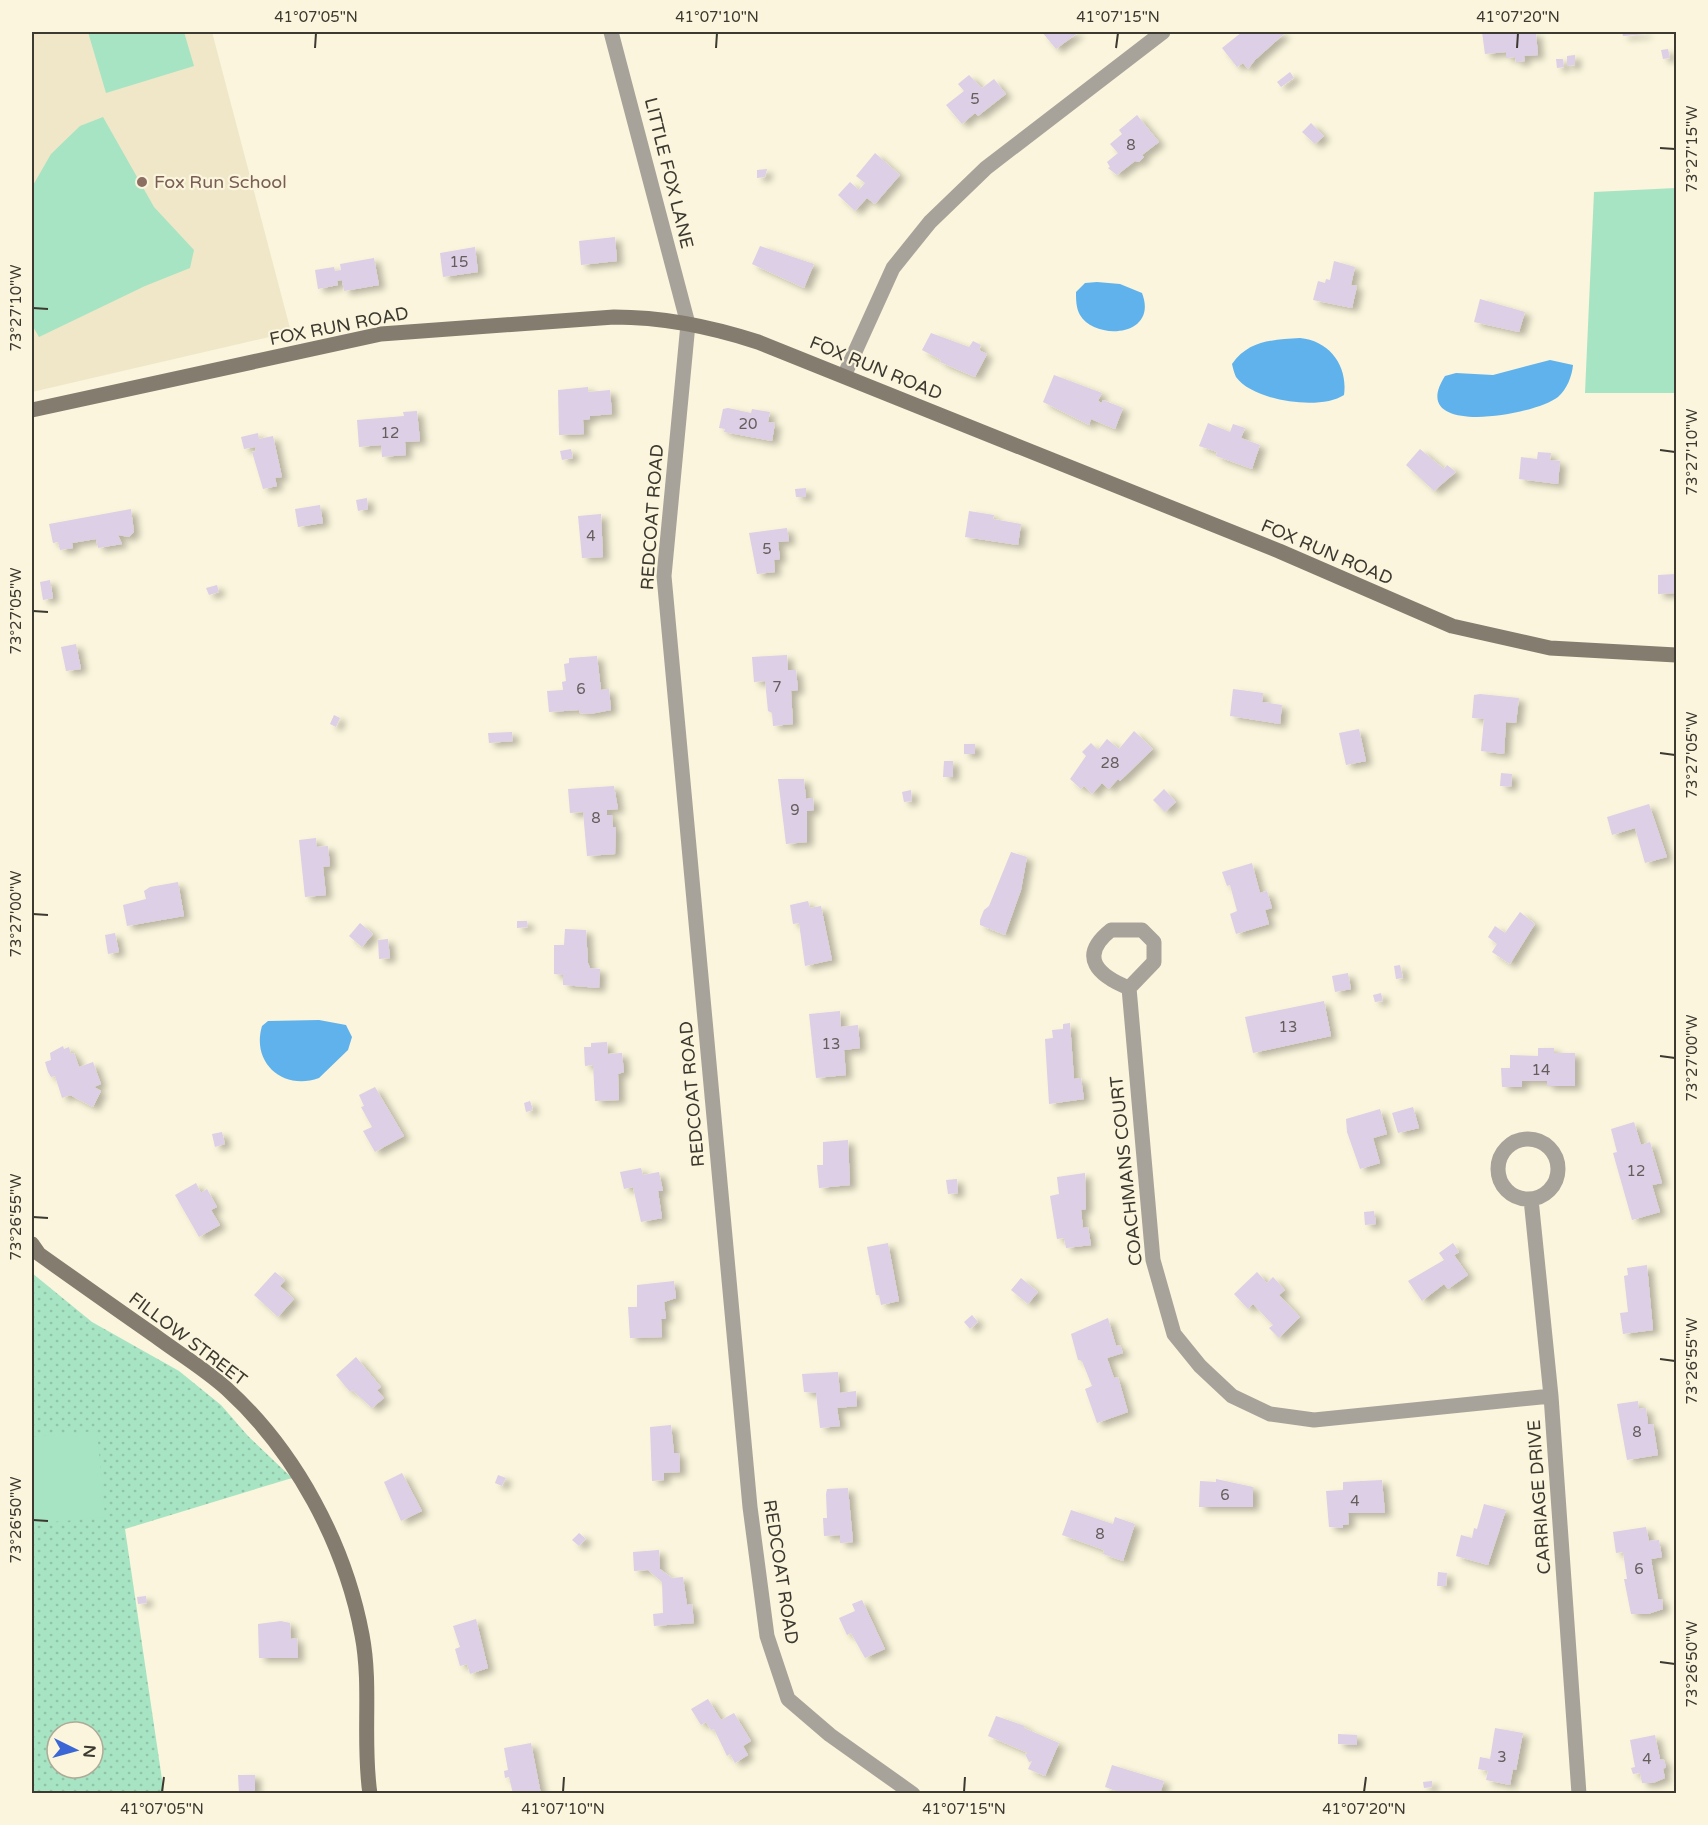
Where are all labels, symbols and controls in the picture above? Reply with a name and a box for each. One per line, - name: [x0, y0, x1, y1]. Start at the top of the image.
- text: 41°07'05"N: [274, 8, 358, 26]
- text: 41°07'10"N: [675, 8, 759, 26]
- text: 41°07'15"N: [1076, 8, 1160, 26]
- text: 41°07'20"N: [1476, 8, 1560, 26]
- house number: 5: [970, 90, 980, 108]
- street label: LITTLE FOX LANE: [640, 95, 698, 251]
- text: 73°27'15"W: [1683, 106, 1701, 192]
- house number: 8: [1126, 136, 1136, 154]
- place label: Fox Run School: [154, 171, 287, 193]
- marker: Fox Run School: [135, 175, 149, 189]
- house number: 15: [450, 253, 468, 271]
- text: 73°27'10"W: [7, 265, 25, 351]
- street label: FOX RUN ROAD: [268, 302, 410, 350]
- street label: FOX RUN ROAD: [806, 331, 946, 405]
- text: 73°27'10"W: [1683, 409, 1701, 495]
- house number: 20: [739, 415, 757, 433]
- house number: 12: [381, 424, 399, 442]
- street label: REDCOAT ROAD: [636, 443, 668, 591]
- street label: FOX RUN ROAD: [1258, 514, 1396, 590]
- house number: 4: [586, 527, 596, 545]
- house number: 5: [762, 540, 772, 558]
- text: 73°27'05"W: [7, 568, 25, 654]
- house number: 7: [772, 678, 782, 696]
- house number: 6: [576, 680, 586, 698]
- text: 73°27'05"W: [1683, 712, 1701, 798]
- house number: 28: [1101, 754, 1119, 772]
- house number: 9: [790, 801, 800, 819]
- house number: 8: [591, 809, 601, 827]
- text: 73°27'00"W: [7, 871, 25, 957]
- text: 73°27'00"W: [1683, 1015, 1701, 1101]
- house number: 13: [1279, 1018, 1297, 1036]
- street label: REDCOAT ROAD: [675, 1020, 709, 1168]
- house number: 13: [822, 1035, 840, 1053]
- house number: 14: [1532, 1061, 1550, 1079]
- street label: COACHMANS COURT: [1105, 1075, 1147, 1267]
- house number: 12: [1627, 1162, 1645, 1180]
- text: 73°26'55"W: [7, 1174, 25, 1260]
- street label: FILLOW STREET: [125, 1287, 252, 1391]
- text: 73°26'55"W: [1683, 1318, 1701, 1404]
- street label: CARRIAGE DRIVE: [1523, 1419, 1555, 1575]
- house number: 8: [1632, 1423, 1642, 1441]
- text: 73°26'50"W: [7, 1477, 25, 1563]
- house number: 6: [1220, 1486, 1230, 1504]
- house number: 4: [1350, 1492, 1360, 1510]
- street label: REDCOAT ROAD: [759, 1498, 803, 1646]
- house number: 8: [1095, 1525, 1105, 1543]
- house number: 6: [1634, 1560, 1644, 1578]
- text: 73°26'50"W: [1683, 1621, 1701, 1707]
- north arrow: [45, 1720, 105, 1780]
- text: N: [78, 1744, 99, 1758]
- house number: 3: [1497, 1748, 1507, 1766]
- house number: 4: [1642, 1750, 1652, 1768]
- text: 41°07'05"N: [120, 1800, 204, 1818]
- text: 41°07'10"N: [521, 1800, 605, 1818]
- text: 41°07'15"N: [922, 1800, 1006, 1818]
- text: 41°07'20"N: [1322, 1800, 1406, 1818]

